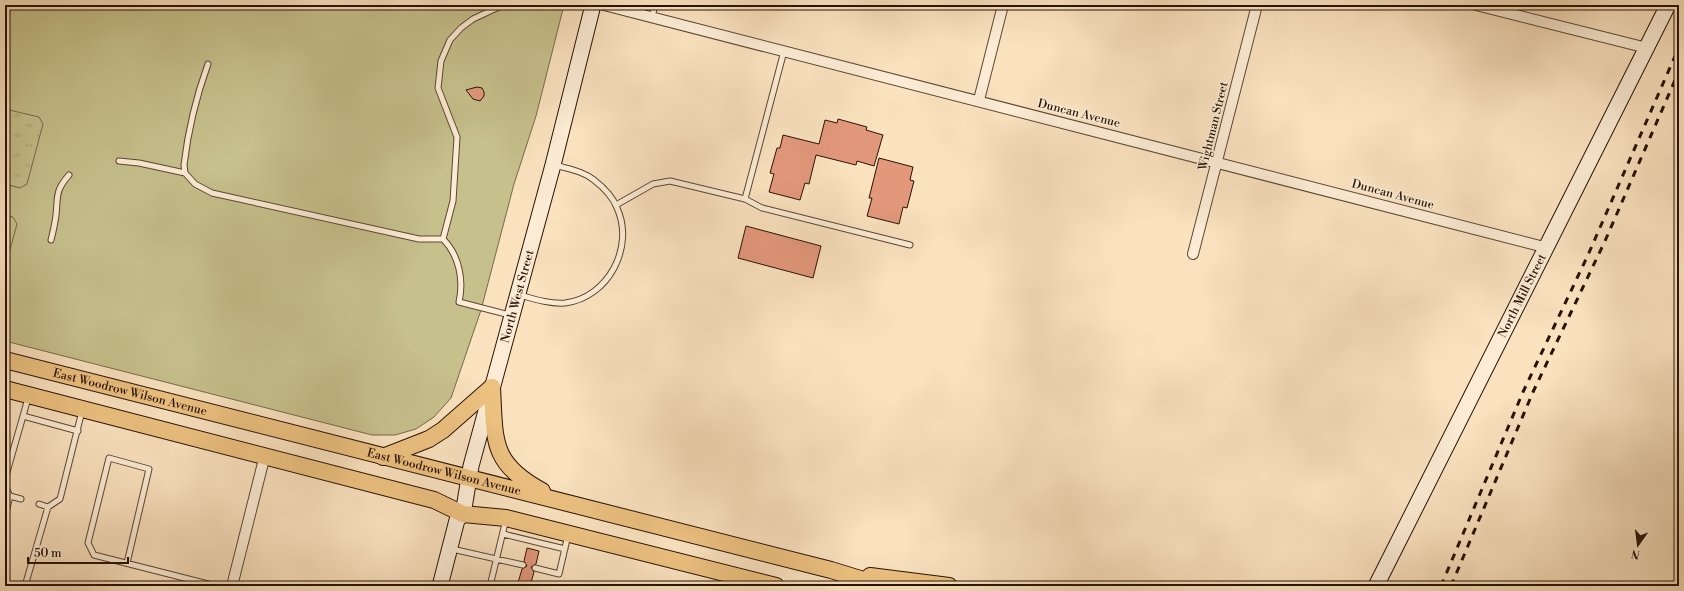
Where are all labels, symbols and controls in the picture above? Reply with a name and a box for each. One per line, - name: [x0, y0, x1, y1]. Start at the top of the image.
- street label: Wightman Street: [1195, 80, 1232, 173]
- street label: Duncan Avenue: [1036, 96, 1122, 131]
- street label: Duncan Avenue: [1350, 176, 1436, 213]
- street label: North West Street: [498, 248, 538, 345]
- street label: North Mill Street: [1495, 251, 1550, 340]
- street label: East Woodrow Wilson Avenue: [51, 365, 209, 419]
- street label: East Woodrow Wilson Avenue: [365, 445, 523, 499]
- north arrow: [1618, 525, 1658, 565]
- scale bar: [28, 539, 128, 565]
- text: 50 m: [34, 546, 62, 561]
- text: N: [1630, 546, 1642, 562]

